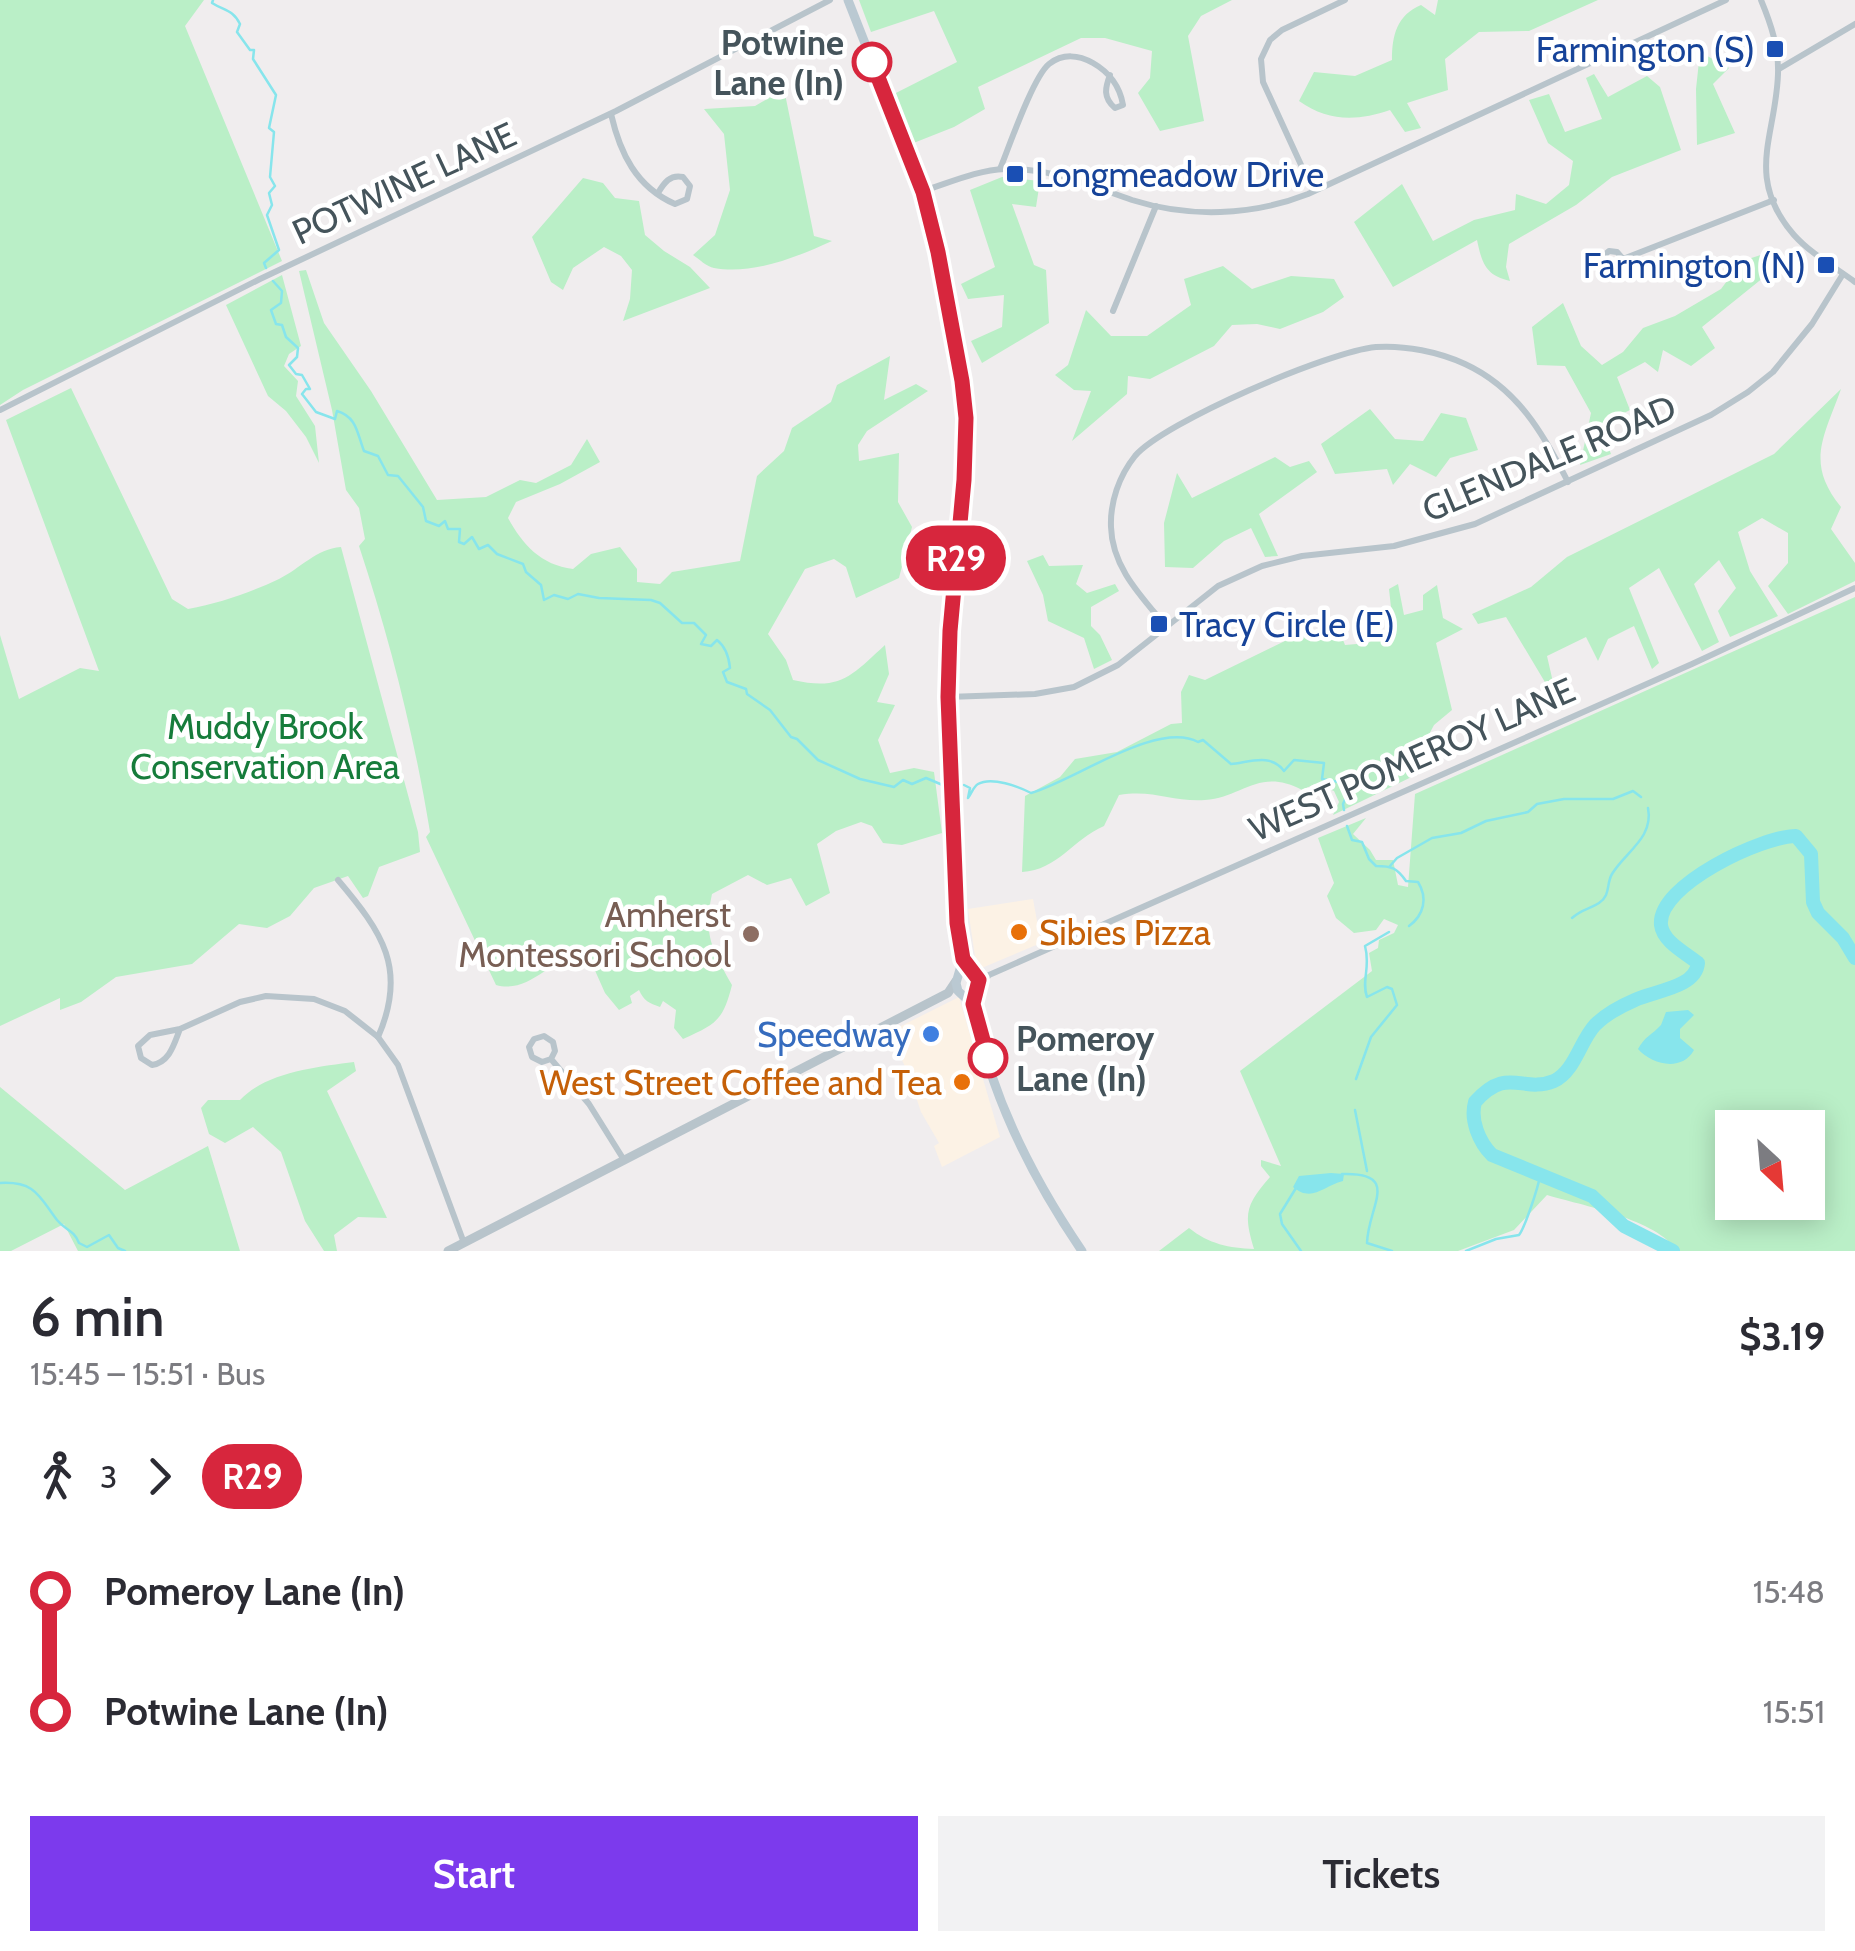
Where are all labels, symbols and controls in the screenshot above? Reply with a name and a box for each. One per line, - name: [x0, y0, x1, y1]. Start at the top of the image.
- place label: Potwine Lane (In): [713, 21, 844, 104]
- place label: Farmington (S): [1536, 28, 1755, 71]
- marker: Farmington (S): [1764, 38, 1786, 60]
- marker: Potwine Lane (In): [853, 43, 891, 81]
- street label: POTWINE LANE: [285, 112, 523, 254]
- place label: Longmeadow Drive: [1035, 153, 1324, 196]
- marker: Longmeadow Drive: [1004, 163, 1026, 185]
- place label: Farmington (N): [1583, 244, 1806, 287]
- marker: Farmington (N): [1815, 254, 1837, 276]
- street label: GLENDALE ROAD: [1416, 385, 1682, 531]
- line badge: R29: [898, 526, 1014, 590]
- text: R29: [926, 537, 986, 580]
- place label: Tracy Circle (E): [1179, 603, 1395, 646]
- marker: Tracy Circle (E): [1148, 613, 1170, 635]
- street label: WEST POMEROY LANE: [1243, 668, 1581, 850]
- park label: Muddy Brook Conservation Area: [130, 705, 400, 788]
- place label: Amherst Montessori School: [458, 893, 732, 976]
- place label: Sibies Pizza: [1039, 911, 1211, 954]
- marker: Sibies Pizza: [1008, 921, 1030, 943]
- marker: Amherst Montessori School: [740, 923, 762, 945]
- place label: Speedway: [757, 1013, 911, 1056]
- place label: Pomeroy Lane (In): [1016, 1017, 1155, 1100]
- marker: Speedway: [920, 1023, 942, 1045]
- marker: Pomeroy Lane (In): [969, 1039, 1007, 1077]
- place label: West Street Coffee and Tea: [539, 1061, 942, 1104]
- marker: West Street Coffee and Tea: [951, 1071, 973, 1093]
- north arrow: [1715, 1110, 1825, 1220]
- map controls: [1715, 1110, 1825, 1220]
- text: 6 min: [30, 1283, 165, 1350]
- text: $3.19: [1739, 1313, 1825, 1360]
- text: 15:45 – 15:51 · Bus: [30, 1354, 265, 1393]
- icon: walk: [30, 1449, 85, 1504]
- icon: forward: [132, 1449, 187, 1504]
- text: R29: [222, 1455, 282, 1498]
- text: 3: [100, 1457, 117, 1496]
- text: Pomeroy Lane (In): [104, 1568, 405, 1615]
- text: 15:48: [1753, 1572, 1825, 1611]
- text: Potwine Lane (In): [104, 1688, 389, 1735]
- text: 15:51: [1763, 1692, 1825, 1731]
- button: Start: [30, 1816, 918, 1931]
- button: Tickets: [938, 1816, 1825, 1931]

